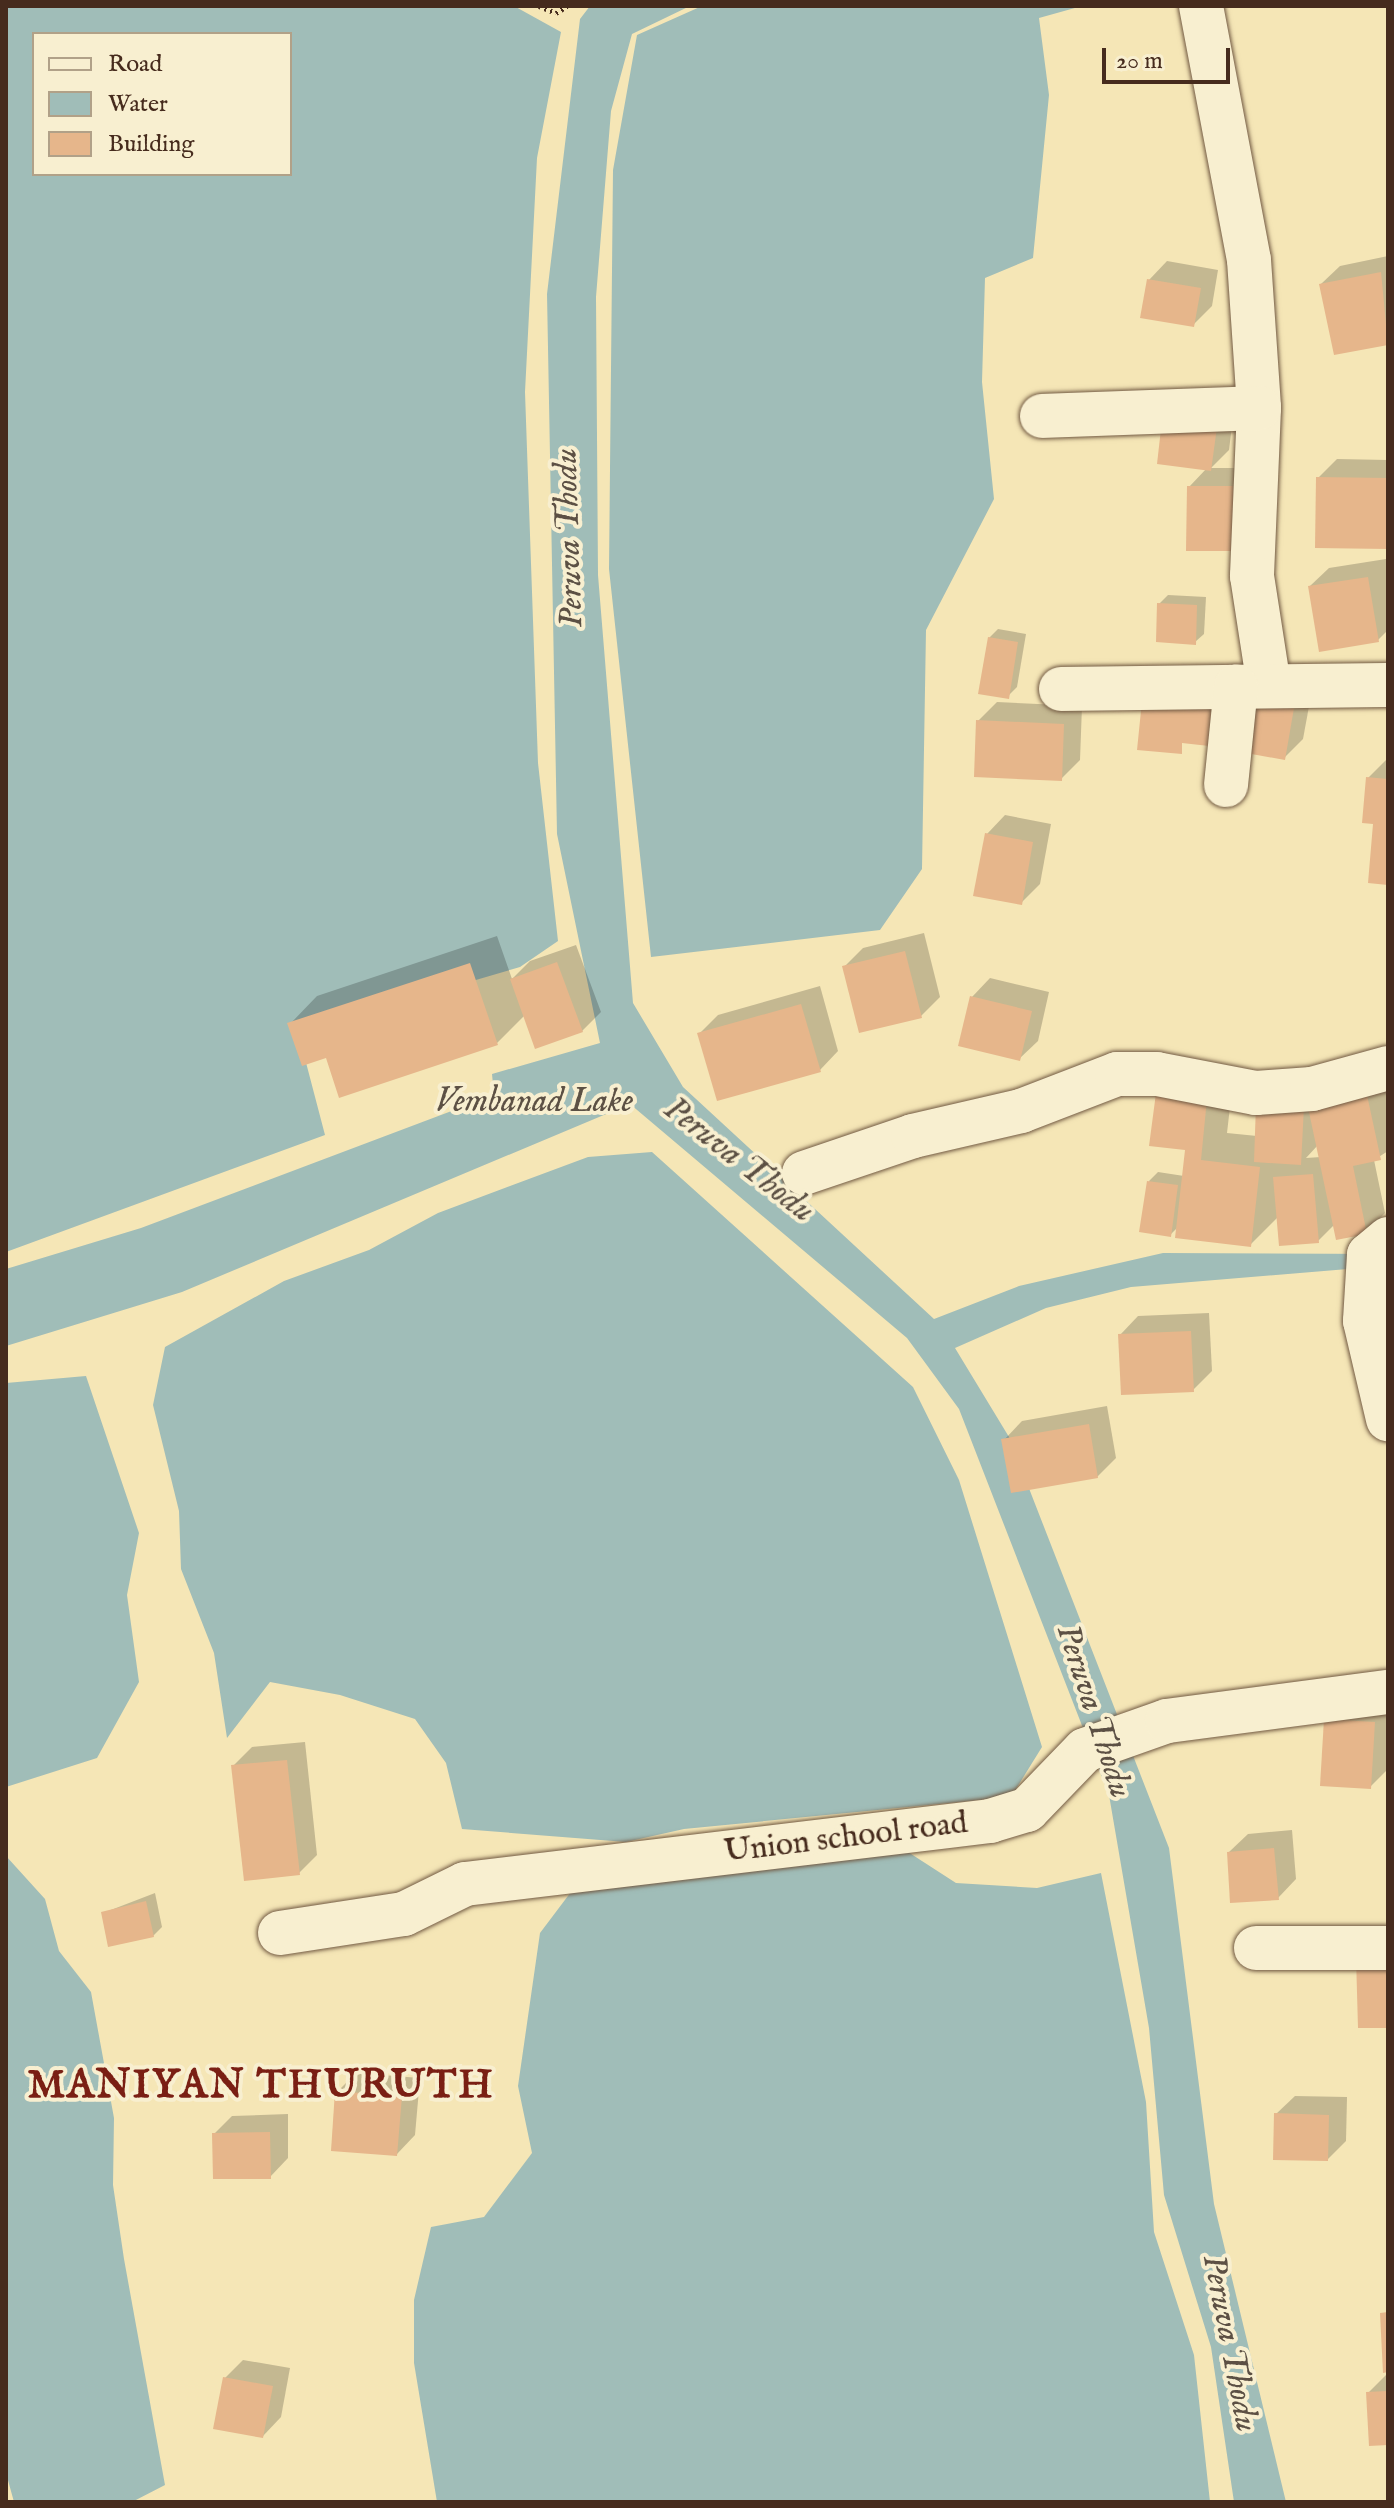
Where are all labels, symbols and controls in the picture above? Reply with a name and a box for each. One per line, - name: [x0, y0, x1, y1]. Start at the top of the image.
- legend: [32, 32, 292, 176]
- scale bar: [1106, 32, 1234, 82]
- text: 20 m: [1116, 46, 1163, 77]
- text: Road: [108, 49, 162, 80]
- text: Water: [108, 89, 168, 120]
- text: Building: [108, 129, 194, 160]
- water label: Peruva Thodu: [545, 447, 593, 629]
- water label: Vembanad Lake: [435, 1082, 633, 1122]
- water label: Peruva Thodu: [656, 1089, 822, 1231]
- water label: Peruva Thodu: [1047, 1619, 1141, 1803]
- street label: Union school road: [722, 1805, 970, 1873]
- district label: MANIYAN THURUTH: [27, 2063, 495, 2111]
- water label: Peruva Thodu: [1193, 2251, 1267, 2435]

